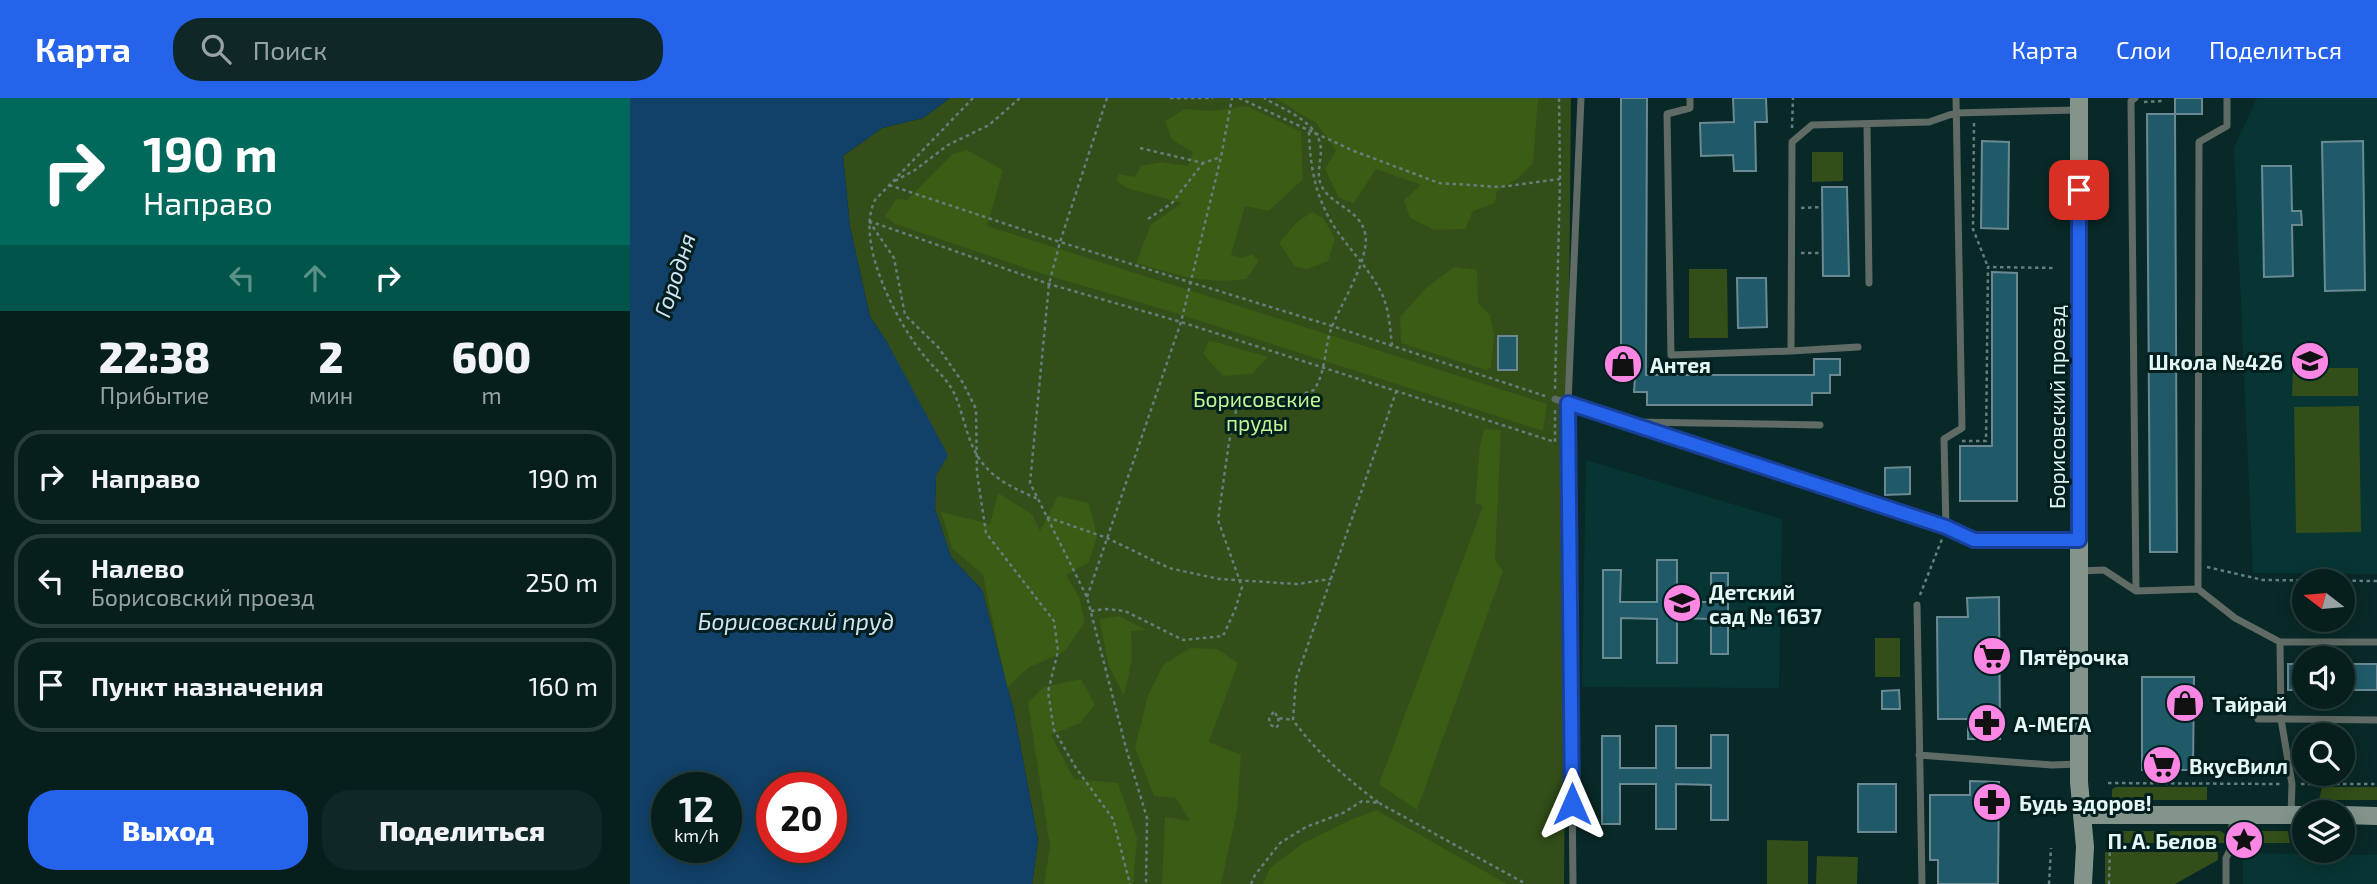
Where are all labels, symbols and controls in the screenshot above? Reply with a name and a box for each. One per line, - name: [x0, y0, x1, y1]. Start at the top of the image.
- search box: [173, 18, 663, 81]
- text: Карта: [35, 29, 131, 69]
- icon: search: [197, 30, 235, 68]
- text: Поиск: [253, 34, 327, 65]
- text: Карта: [2011, 35, 2078, 64]
- text: Слои: [2116, 35, 2171, 64]
- text: Поделиться: [2209, 35, 2342, 64]
- text: 190 m: [143, 123, 278, 182]
- icon: right: [28, 126, 119, 217]
- pin: [2049, 160, 2109, 220]
- icon: arrive: [2060, 171, 2098, 209]
- text: Направо: [143, 183, 273, 221]
- water label: Городня: [647, 229, 701, 321]
- icon: left: [223, 259, 261, 297]
- icon: ahead: [296, 259, 334, 297]
- icon: right: [369, 259, 407, 297]
- street label: Борисовский проезд: [2044, 305, 2069, 509]
- text: 22:38: [99, 331, 210, 381]
- text: 2: [319, 331, 343, 381]
- text: 600: [452, 331, 531, 381]
- school or university icon: Школа №426: [2289, 340, 2331, 382]
- shop icon: Антея: [1602, 343, 1644, 385]
- place label: Школа №426: [2148, 349, 2283, 374]
- place label: Антея: [1650, 352, 1711, 377]
- text: Прибытие: [100, 381, 209, 409]
- text: мин: [309, 381, 353, 409]
- text: m: [481, 381, 502, 409]
- park label: Борисовские пруды: [1193, 386, 1321, 436]
- icon: right: [32, 458, 70, 496]
- text: Направо: [91, 462, 200, 493]
- text: 190 m: [529, 462, 598, 493]
- text: Налево: [91, 552, 184, 583]
- icon: left: [32, 562, 70, 600]
- text: 250 m: [525, 566, 598, 597]
- north arrow: [2292, 569, 2356, 632]
- map controls: [2292, 569, 2355, 863]
- place label: Детский сад № 1637: [1709, 579, 1822, 628]
- school or university icon: Детский сад № 1637: [1661, 582, 1703, 624]
- text: Борисовский проезд: [91, 583, 315, 611]
- water label: Борисовский пруд: [698, 607, 894, 635]
- supermarket icon: Пятёрочка: [1971, 635, 2013, 677]
- place label: Пятёрочка: [2019, 644, 2129, 669]
- button: sound: [2292, 646, 2355, 709]
- icon: arrive: [32, 666, 70, 704]
- text: Пункт назначения: [91, 670, 324, 701]
- text: 160 m: [529, 670, 598, 701]
- shop icon: Тайрай: [2164, 682, 2206, 724]
- place label: Тайрай: [2212, 691, 2287, 716]
- pharmacy icon: А-МЕГА: [1966, 702, 2008, 744]
- place label: А-МЕГА: [2014, 711, 2092, 736]
- button: search: [2292, 723, 2355, 786]
- supermarket icon: ВкусВилл: [2141, 744, 2183, 786]
- place label: ВкусВилл: [2189, 753, 2288, 778]
- position arrow: [1535, 767, 1609, 841]
- speed limit sign: 20: [756, 772, 847, 863]
- pharmacy icon: Будь здоров!: [1971, 781, 2013, 823]
- text: 12: [679, 787, 714, 829]
- button: Выход: [28, 790, 308, 870]
- button: Поделиться: [322, 790, 602, 870]
- place label: Будь здоров!: [2019, 790, 2152, 815]
- button: layers: [2292, 800, 2355, 863]
- place icon: П. А. Белов: [2223, 819, 2265, 861]
- text: km/h: [674, 824, 719, 846]
- place label: П. А. Белов: [2108, 828, 2217, 853]

